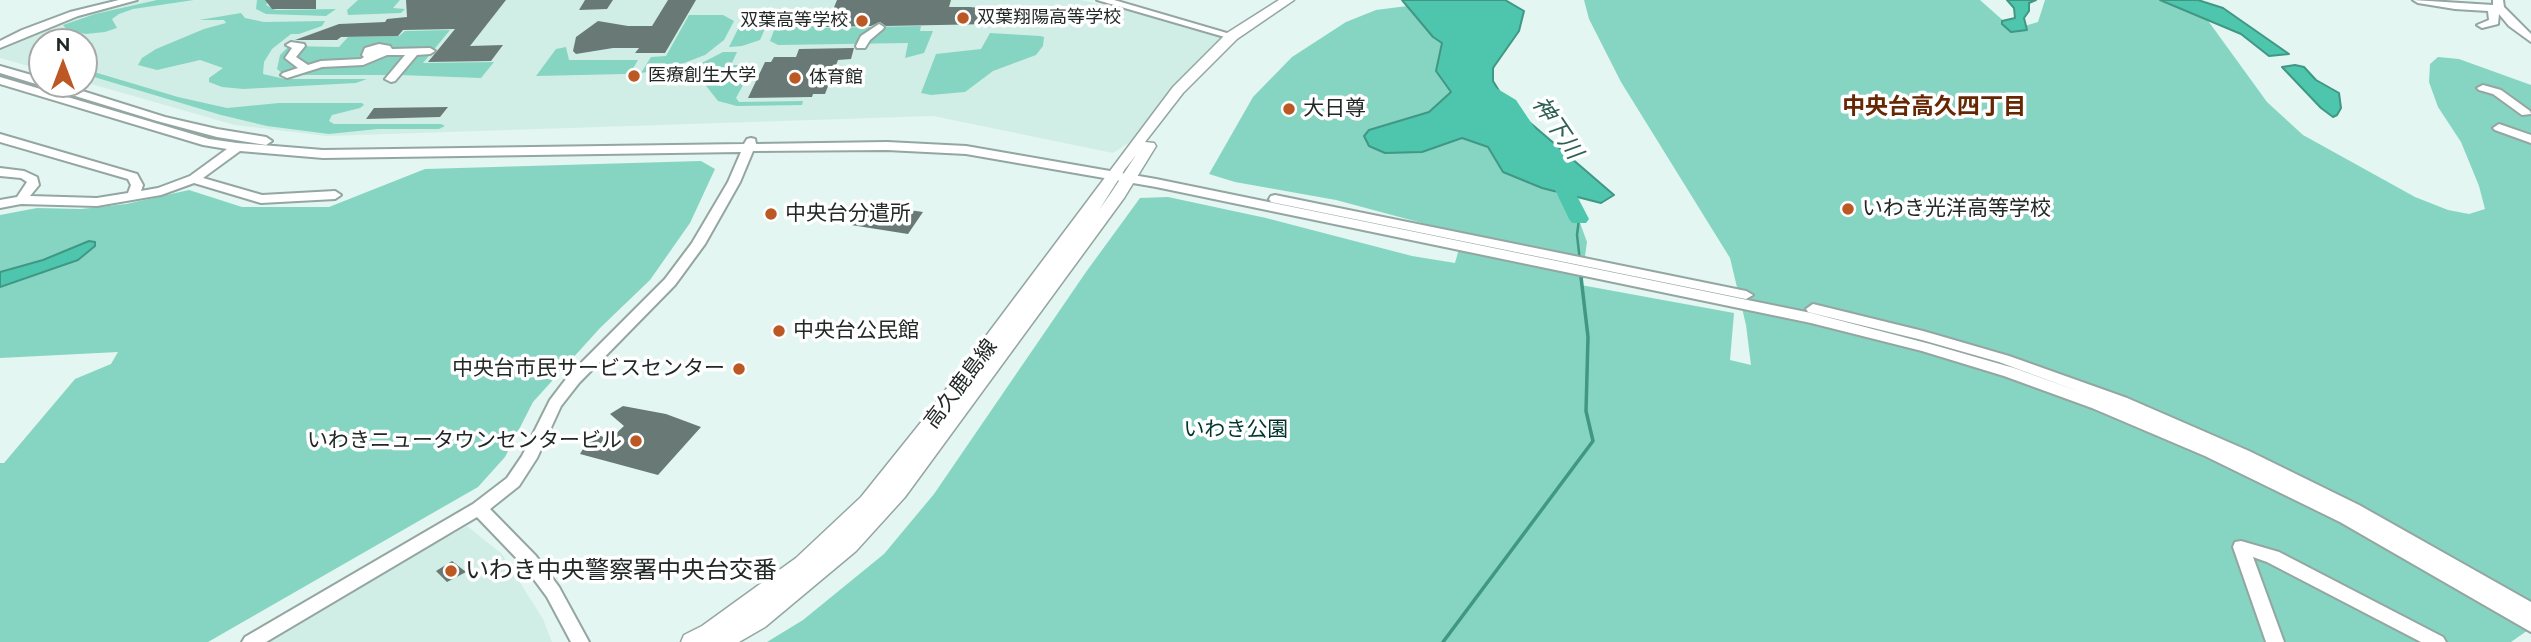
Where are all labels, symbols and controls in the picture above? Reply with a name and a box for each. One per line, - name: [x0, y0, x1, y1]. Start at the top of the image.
- place label: 双葉翔陽高等学校: [977, 7, 1121, 29]
- place label: 双葉高等学校: [740, 10, 848, 32]
- marker: 双葉翔陽高等学校: [955, 10, 971, 26]
- marker: 双葉高等学校: [854, 13, 870, 29]
- north arrow: [28, 28, 98, 98]
- text: N: [56, 33, 70, 55]
- place label: 医療創生大学: [648, 65, 756, 87]
- place label: 体育館: [809, 67, 863, 89]
- marker: 医療創生大学: [626, 68, 642, 84]
- marker: 体育館: [787, 70, 803, 86]
- water label: 神下川: [1526, 92, 1588, 164]
- district label: 中央台高久四丁目: [1842, 93, 2026, 121]
- place label: 大日尊: [1303, 96, 1366, 122]
- marker: 大日尊: [1281, 101, 1297, 117]
- place label: いわき光洋高等学校: [1862, 196, 2051, 222]
- place label: 中央台分遣所: [785, 201, 911, 227]
- marker: いわき光洋高等学校: [1840, 201, 1856, 217]
- marker: 中央台分遣所: [763, 206, 779, 222]
- place label: 中央台公民館: [793, 318, 919, 344]
- marker: 中央台公民館: [771, 323, 787, 339]
- street label: 高久鹿島線: [919, 334, 1003, 434]
- place label: 中央台市民サービスセンター: [452, 356, 725, 382]
- marker: 中央台市民サービスセンター: [731, 361, 747, 377]
- park label: いわき公園: [1184, 417, 1288, 443]
- place label: いわきニュータウンセンタービル: [307, 428, 622, 454]
- marker: いわきニュータウンセンタービル: [628, 433, 644, 449]
- place label: いわき中央警察署中央台交番: [465, 557, 777, 585]
- marker: いわき中央警察署中央台交番: [443, 563, 459, 579]

